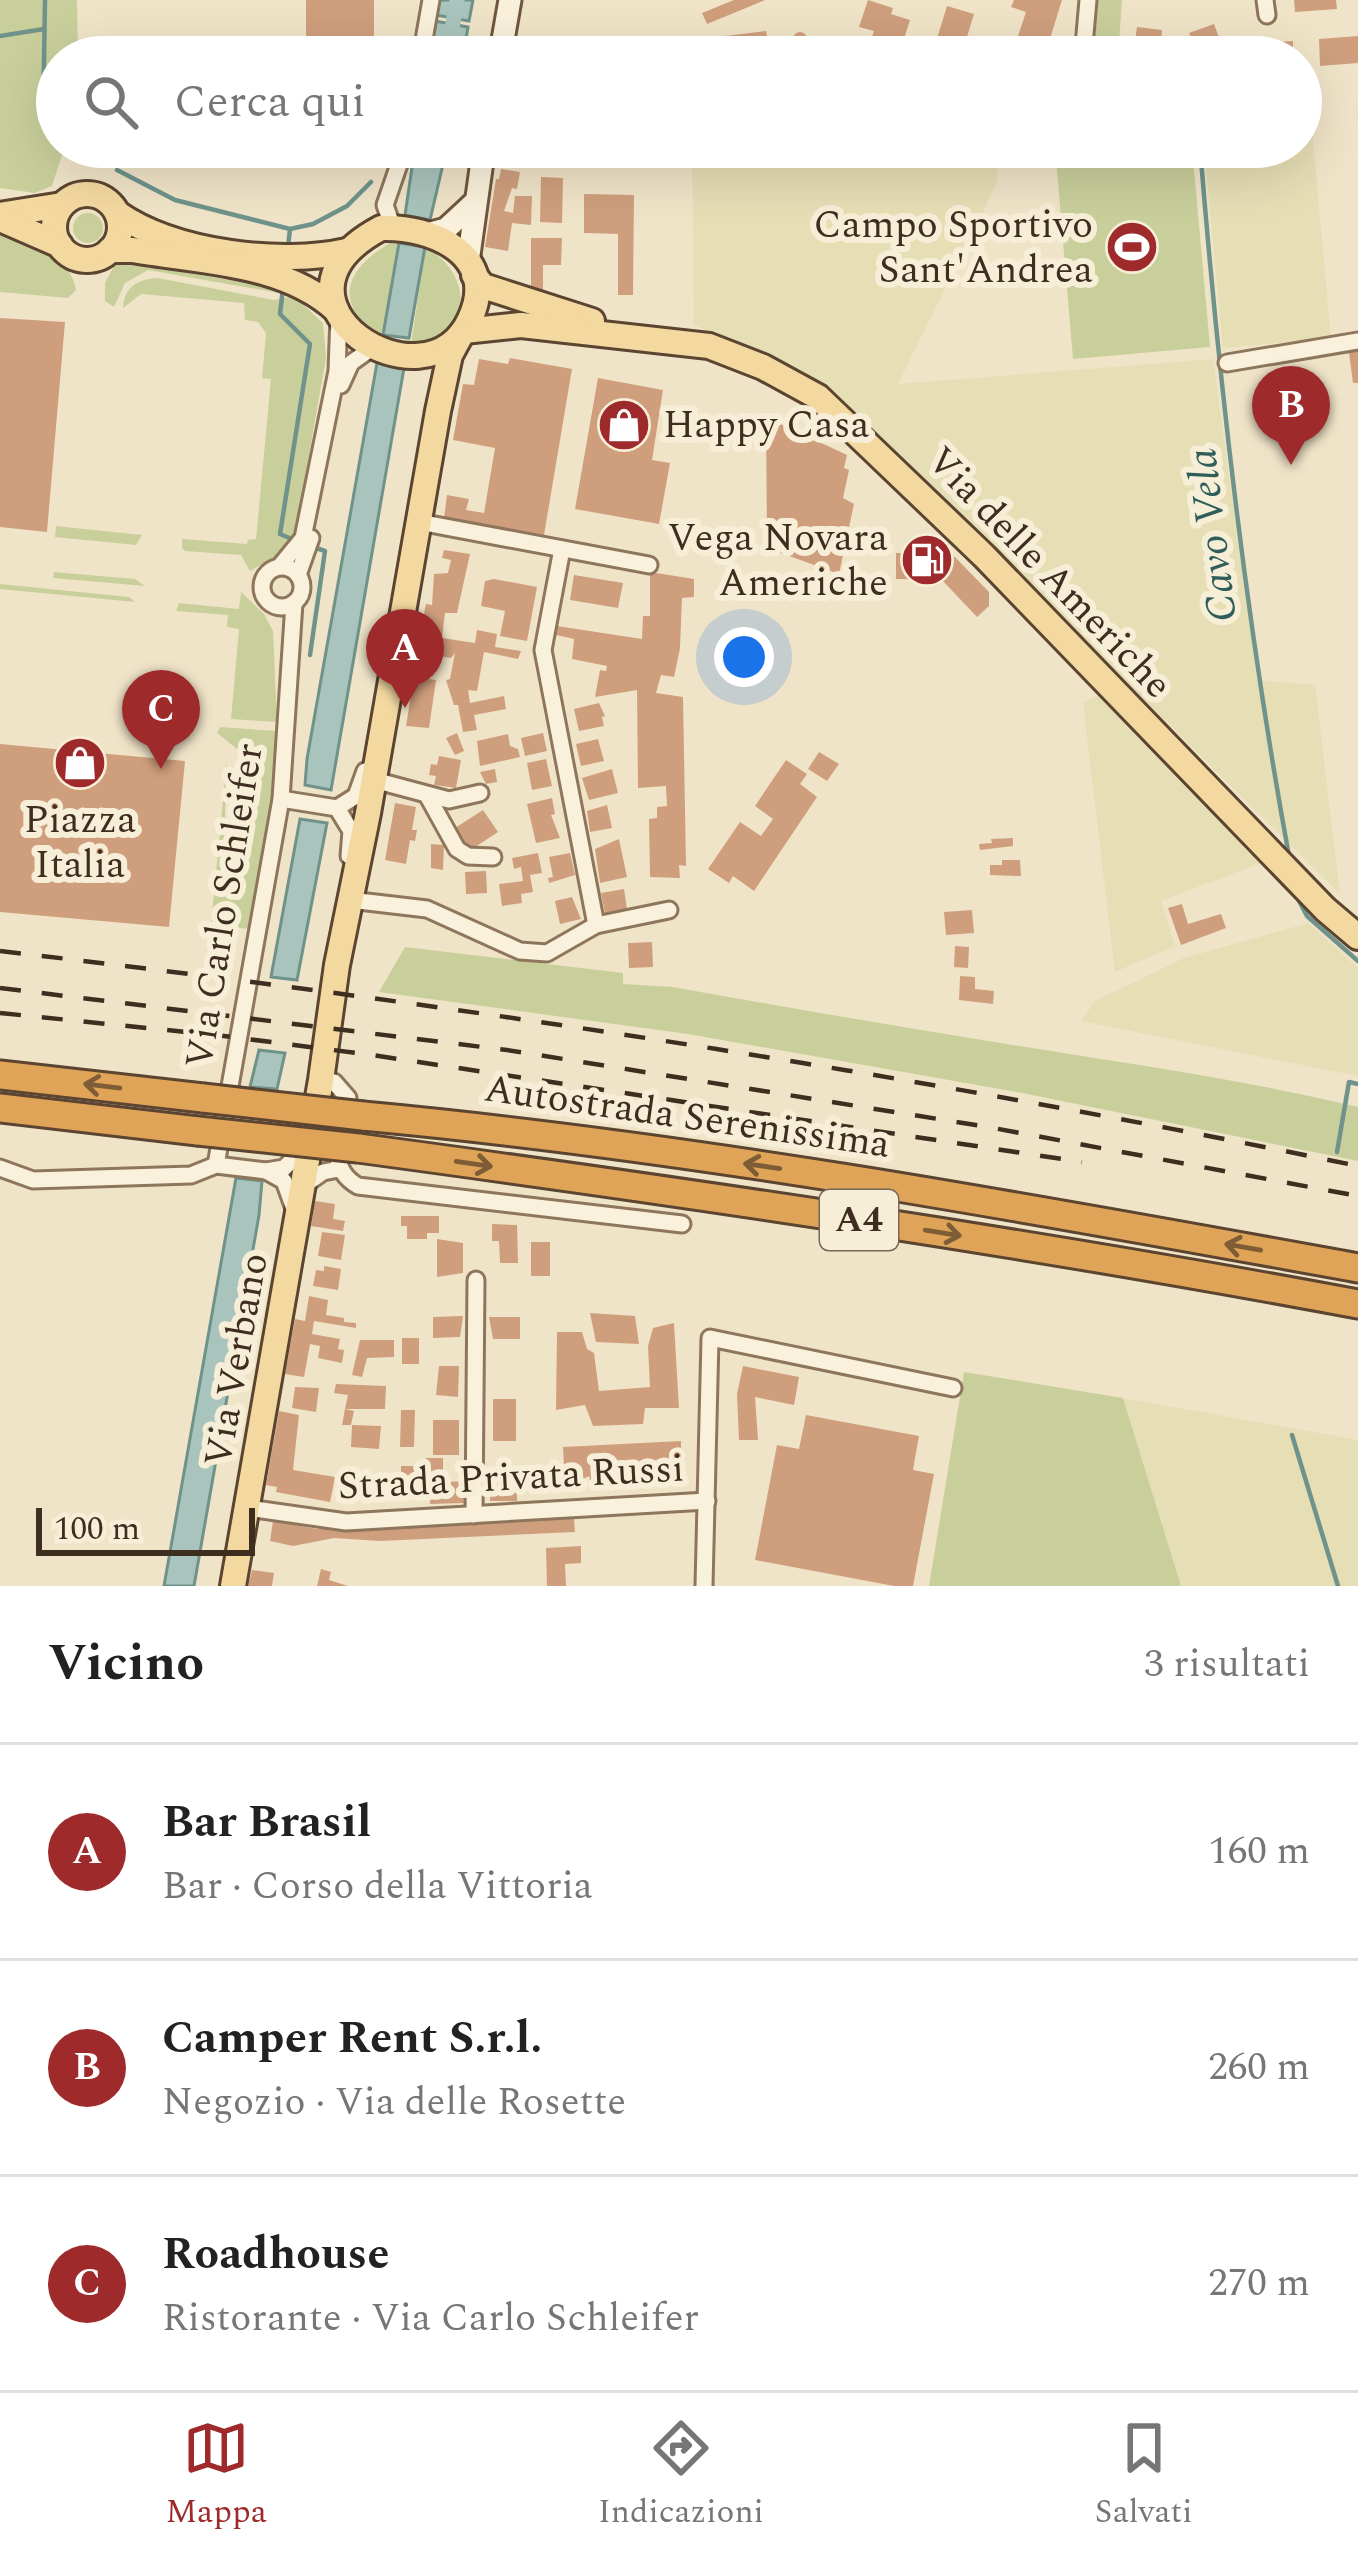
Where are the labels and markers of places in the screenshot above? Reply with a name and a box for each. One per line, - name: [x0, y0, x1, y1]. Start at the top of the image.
- place label: Campo Sportivo Sant'Andrea: [814, 196, 1093, 300]
- sports icon: Campo Sportivo Sant'Andrea: [1104, 219, 1160, 275]
- pin: B: [1252, 366, 1330, 465]
- place label: Happy Casa: [663, 396, 870, 455]
- shop icon: Happy Casa: [596, 397, 652, 453]
- place label: Vega Novara Americhe: [668, 509, 888, 613]
- fuel station icon: Vega Novara Americhe: [899, 532, 955, 588]
- pin: A: [366, 609, 444, 708]
- pin: C: [122, 670, 200, 769]
- shop icon: Piazza Italia: [52, 735, 108, 791]
- place label: Piazza Italia: [24, 791, 136, 895]

